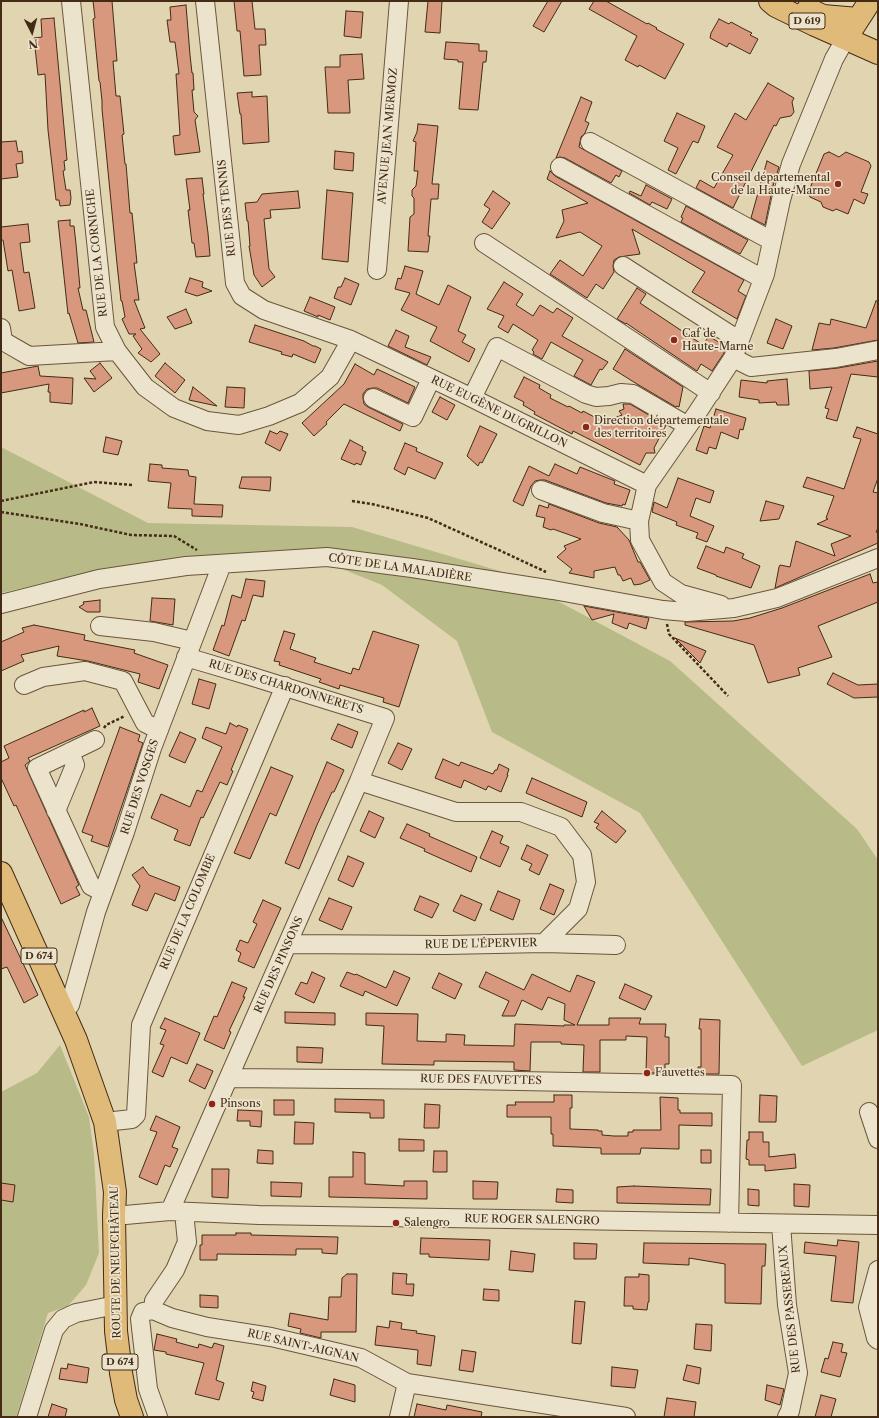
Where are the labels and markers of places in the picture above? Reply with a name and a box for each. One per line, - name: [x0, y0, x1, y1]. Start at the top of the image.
- place label: Conseil départemental de la Haute-Marne: [711, 171, 830, 197]
- marker: Conseil départemental de la Haute-Marne: [833, 179, 843, 189]
- place label: Caf de Haute-Marne: [682, 327, 753, 353]
- marker: Caf de Haute-Marne: [669, 335, 679, 345]
- place label: Direction départementale des territoires: [594, 414, 729, 440]
- marker: Direction départementale des territoires: [581, 422, 591, 432]
- place label: Fauvettes: [655, 1066, 705, 1080]
- marker: Fauvettes: [642, 1068, 652, 1078]
- place label: Pinsons: [220, 1097, 261, 1111]
- marker: Pinsons: [207, 1099, 217, 1109]
- place label: Salengro: [404, 1216, 450, 1230]
- marker: Salengro: [391, 1218, 401, 1228]

